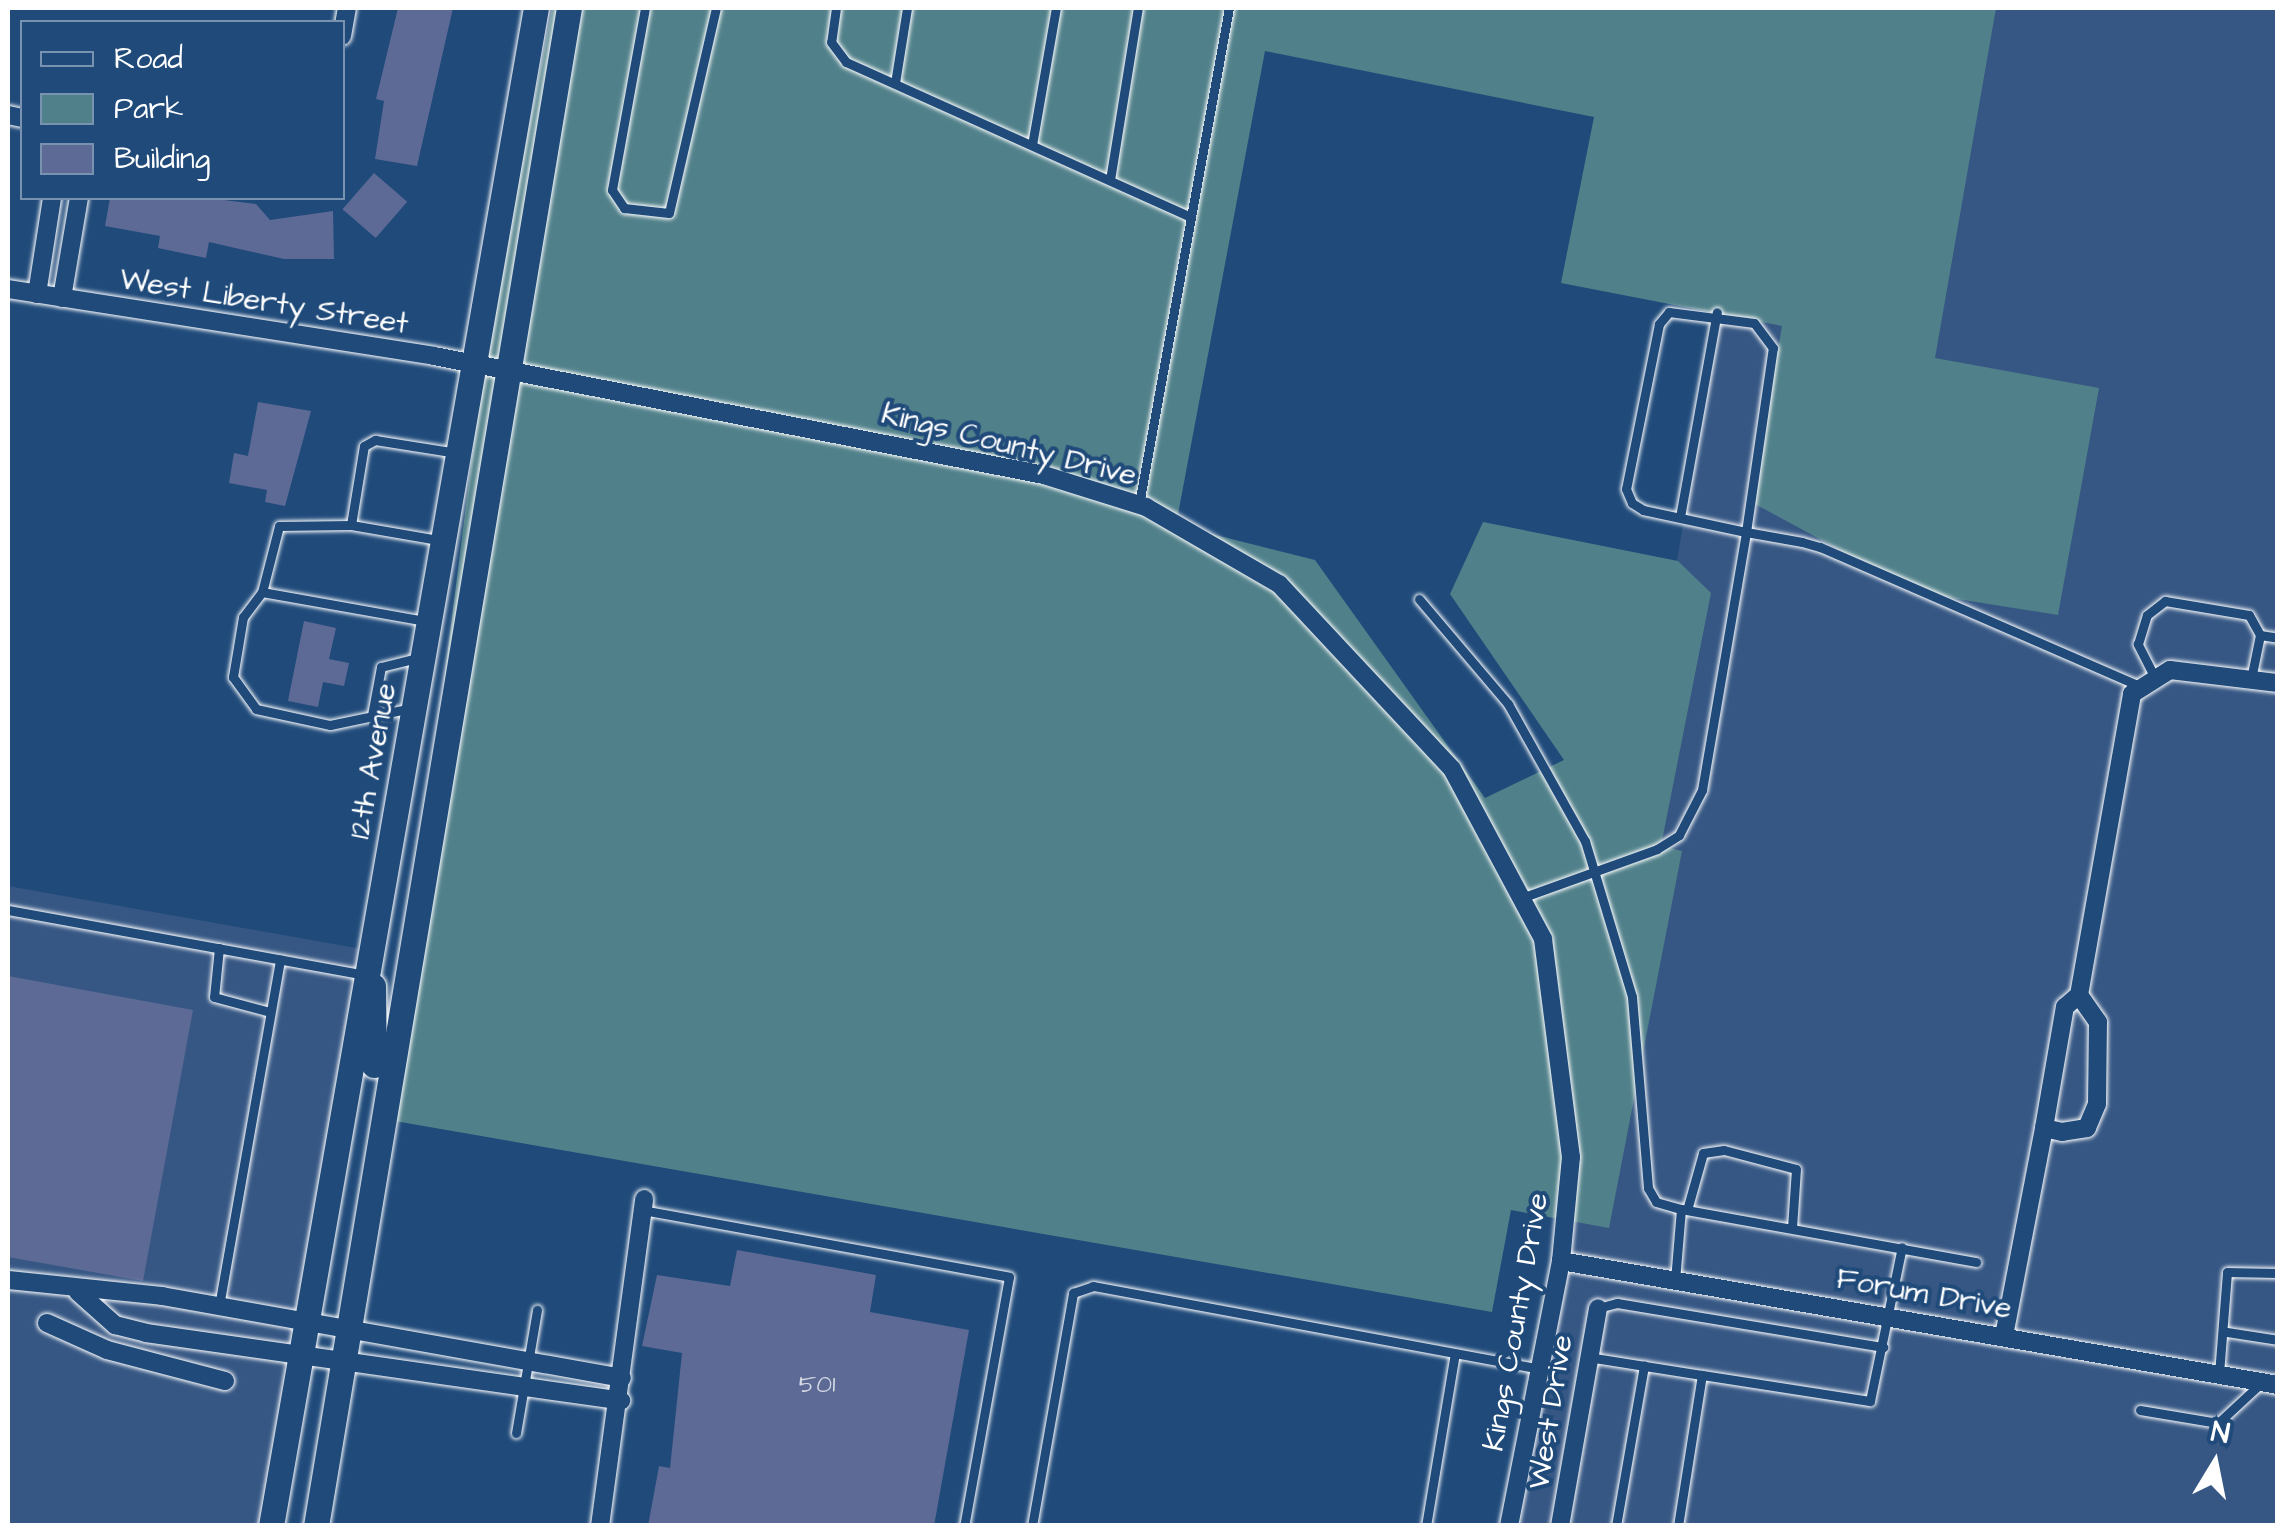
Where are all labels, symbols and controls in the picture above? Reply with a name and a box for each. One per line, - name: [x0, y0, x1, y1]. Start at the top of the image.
- legend: [20, 20, 345, 200]
- text: Road: [114, 38, 183, 80]
- text: Park: [114, 88, 183, 130]
- text: Building: [114, 138, 210, 180]
- street label: West Liberty Street: [117, 261, 411, 343]
- street label: Kings County Drive: [878, 396, 1140, 494]
- street label: 12th Avenue: [342, 680, 404, 842]
- street label: Kings County Drive: [1476, 1190, 1556, 1454]
- street label: Forum Drive: [1834, 1261, 2014, 1327]
- street label: West Drive: [1521, 1332, 1581, 1492]
- house number: 501: [799, 1370, 835, 1400]
- text: N: [2208, 1412, 2232, 1454]
- north arrow: [2165, 1413, 2265, 1513]

